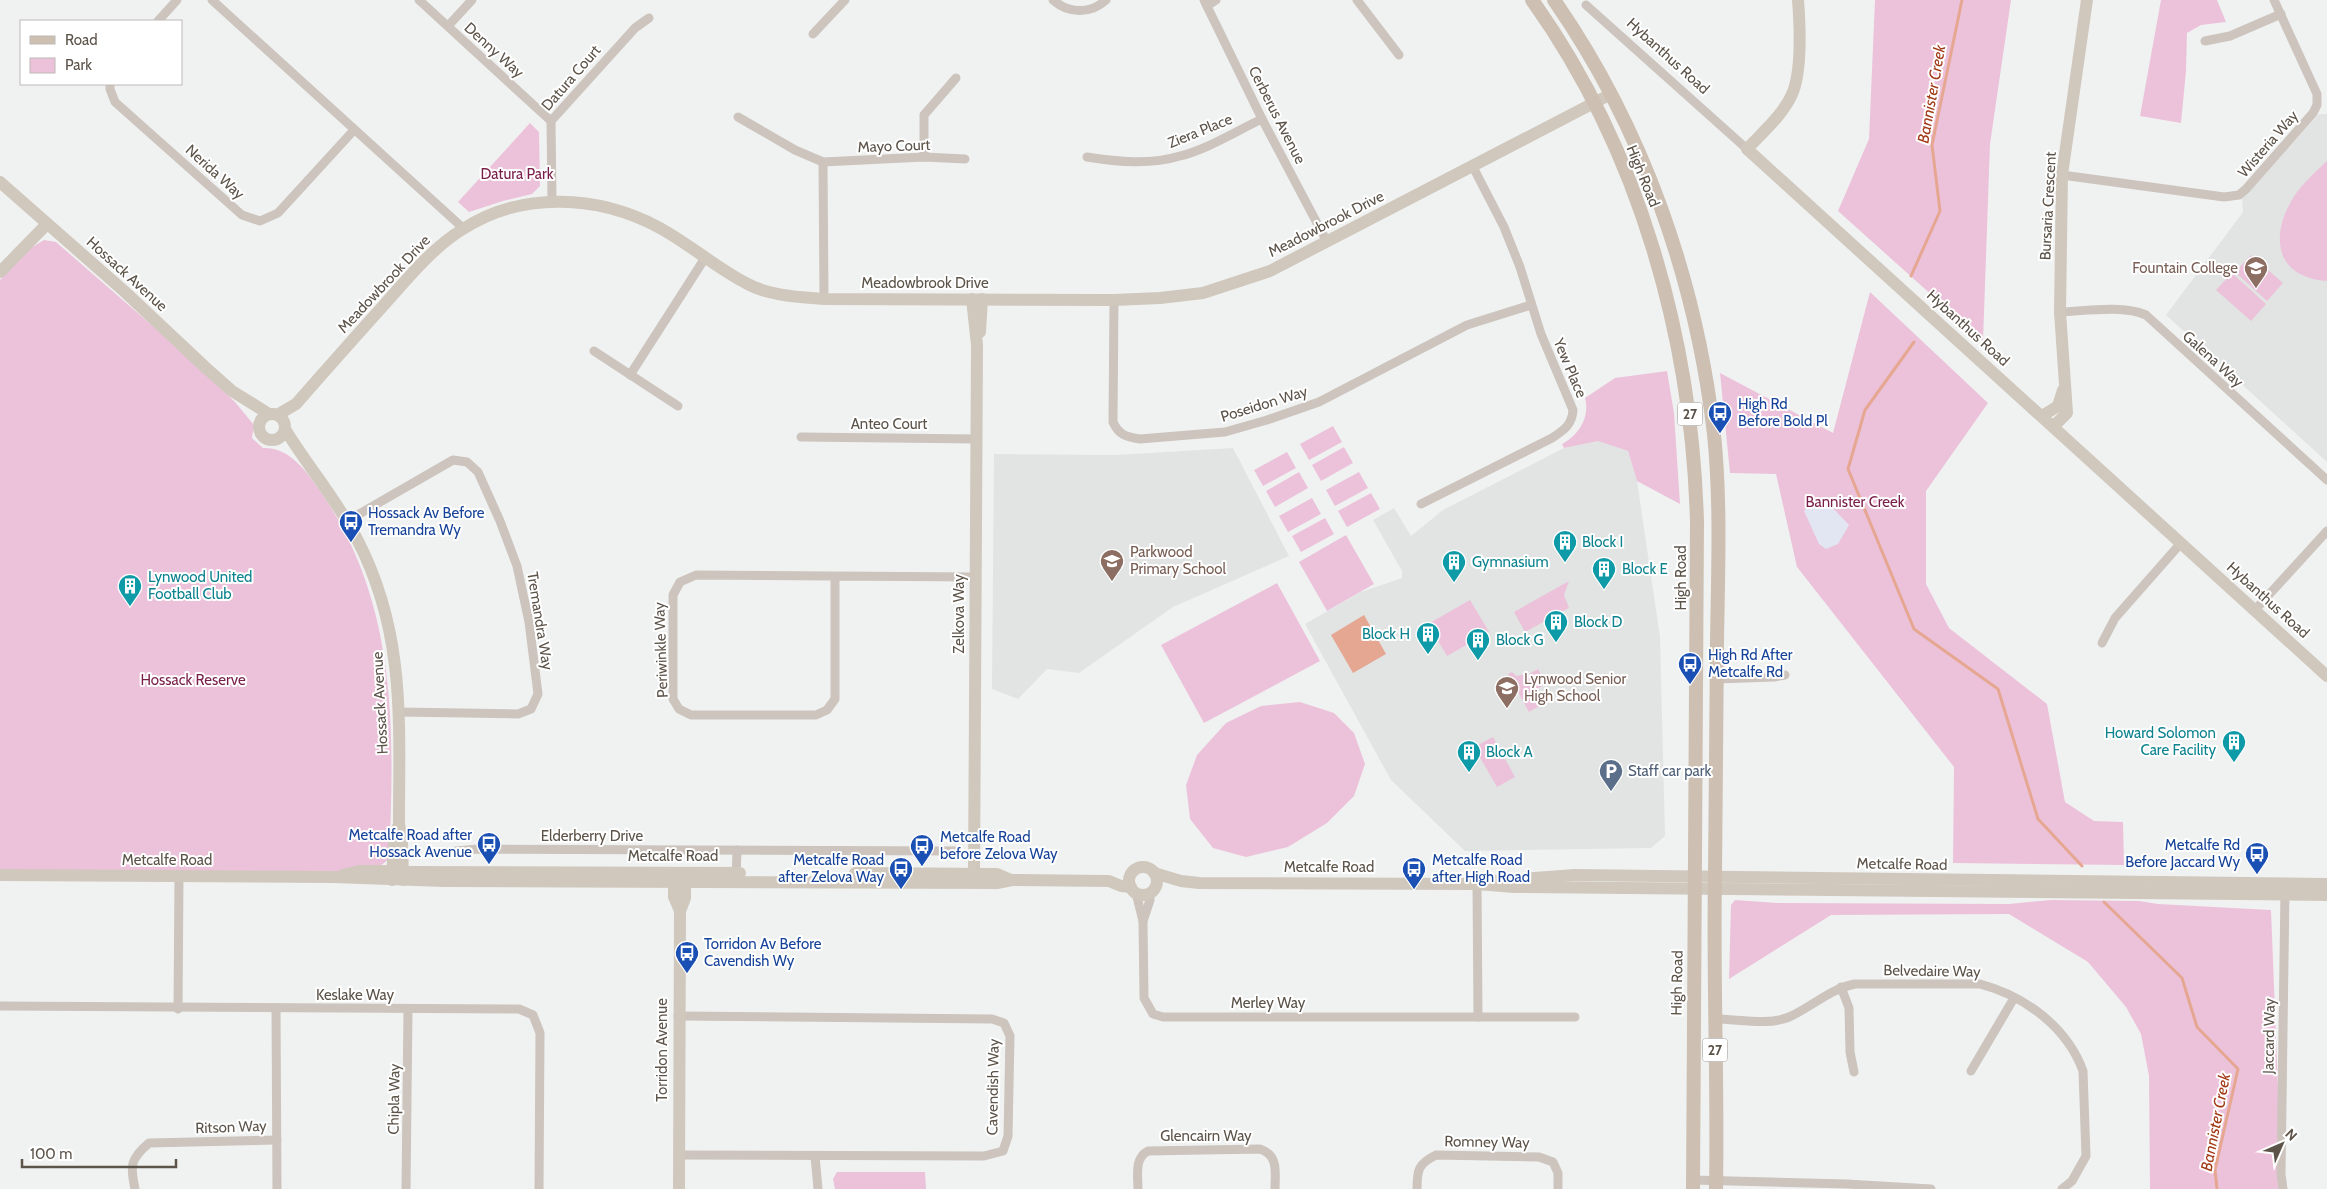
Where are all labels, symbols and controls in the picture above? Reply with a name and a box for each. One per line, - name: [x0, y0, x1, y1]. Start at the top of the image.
- street label: Hybanthus Road: [1623, 14, 1713, 98]
- street label: Denny Way: [460, 19, 528, 82]
- legend: [20, 20, 182, 85]
- text: Road: [65, 31, 98, 49]
- street label: Datura Court: [538, 42, 604, 114]
- water label: Bannister Creek: [1913, 42, 1950, 145]
- text: Park: [65, 56, 92, 74]
- street label: Cerberus Avenue: [1245, 63, 1309, 167]
- street label: Wisteria Way: [2234, 107, 2302, 181]
- street label: Ziera Place: [1165, 110, 1235, 152]
- street label: Mayo Court: [857, 136, 931, 156]
- street label: Nerida Way: [182, 141, 248, 203]
- street label: High Road: [1622, 142, 1664, 210]
- street label: Bursaria Crescent: [2036, 151, 2060, 261]
- park label: Datura Park: [481, 165, 554, 183]
- street label: Meadowbrook Drive: [1265, 187, 1387, 261]
- street label: Meadowbrook Drive: [334, 231, 434, 337]
- street label: Hossack Avenue: [83, 233, 171, 315]
- school or university icon: Fountain College: [2243, 255, 2269, 289]
- place label: Fountain College: [2132, 259, 2238, 277]
- street label: Meadowbrook Drive: [861, 274, 989, 292]
- street label: Hybanthus Road: [1923, 286, 2013, 370]
- street label: Galena Way: [2179, 327, 2247, 391]
- street label: Yew Place: [1549, 335, 1591, 401]
- street label: Poseidon Way: [1218, 382, 1310, 426]
- place label: High Rd Before Bold Pl: [1738, 395, 1828, 430]
- bus stop icon: High Rd Before Bold Pl: [1707, 400, 1733, 434]
- road number: 27: [1678, 402, 1702, 426]
- street label: Anteo Court: [851, 415, 927, 433]
- park label: Bannister Creek: [1806, 493, 1905, 511]
- place label: Hossack Av Before Tremandra Wy: [368, 504, 485, 539]
- bus stop icon: Hossack Av Before Tremandra Wy: [338, 509, 364, 543]
- building icon: Block I: [1552, 529, 1578, 563]
- place label: Block I: [1582, 533, 1623, 551]
- place label: Parkwood Primary School: [1130, 543, 1227, 578]
- street label: High Road: [1672, 545, 1690, 611]
- school or university icon: Parkwood Primary School: [1099, 548, 1125, 582]
- building icon: Gymnasium: [1441, 549, 1467, 583]
- place label: Gymnasium: [1472, 553, 1549, 571]
- building icon: Block E: [1591, 556, 1617, 590]
- street label: Hybanthus Road: [2223, 558, 2313, 642]
- place label: Block E: [1622, 560, 1668, 578]
- place label: Lynwood United Football Club: [148, 568, 252, 603]
- street label: Tremandra Way: [523, 571, 557, 672]
- building icon: Lynwood United Football Club: [117, 573, 143, 607]
- street label: Zelkova Way: [950, 574, 968, 654]
- street label: Periwinkle Way: [650, 601, 672, 698]
- building icon: Block D: [1543, 609, 1569, 643]
- place label: Block D: [1574, 613, 1622, 631]
- building icon: Block H: [1415, 621, 1441, 655]
- place label: Block H: [1362, 625, 1410, 643]
- building icon: Block G: [1465, 627, 1491, 661]
- place label: Block G: [1496, 631, 1544, 649]
- place label: High Rd After Metcalfe Rd: [1708, 646, 1793, 681]
- street label: Hossack Avenue: [368, 651, 392, 755]
- bus stop icon: High Rd After Metcalfe Rd: [1677, 651, 1703, 685]
- place label: Lynwood Senior High School: [1524, 670, 1626, 705]
- park label: Hossack Reserve: [140, 671, 246, 689]
- school or university icon: Lynwood Senior High School: [1494, 675, 1520, 709]
- place label: Howard Solomon Care Facility: [2105, 724, 2216, 759]
- building icon: Howard Solomon Care Facility: [2221, 729, 2247, 763]
- building icon: Block A: [1456, 739, 1482, 773]
- place label: Block A: [1486, 743, 1533, 761]
- parking icon: Staff car park: [1598, 758, 1624, 792]
- place label: Staff car park: [1628, 762, 1711, 780]
- place label: Metcalfe Road after Hossack Avenue: [348, 826, 472, 861]
- street label: Elderberry Drive: [541, 827, 644, 845]
- place label: Metcalfe Road before Zelova Way: [940, 828, 1058, 863]
- bus stop icon: Metcalfe Road after Hossack Avenue: [476, 831, 502, 865]
- bus stop icon: Metcalfe Road before Zelova Way: [909, 833, 935, 867]
- place label: Metcalfe Rd Before Jaccard Wy: [2125, 836, 2240, 871]
- bus stop icon: Metcalfe Rd Before Jaccard Wy: [2244, 841, 2270, 875]
- street label: Metcalfe Road: [628, 847, 718, 865]
- street label: Metcalfe Road: [122, 851, 212, 869]
- place label: Metcalfe Road after Zelova Way: [778, 851, 884, 886]
- place label: Metcalfe Road after High Road: [1432, 851, 1530, 886]
- street label: Metcalfe Road: [1857, 854, 1947, 874]
- bus stop icon: Metcalfe Road after Zelova Way: [888, 856, 914, 890]
- bus stop icon: Metcalfe Road after High Road: [1401, 856, 1427, 890]
- street label: Metcalfe Road: [1284, 858, 1374, 876]
- place label: Torridon Av Before Cavendish Wy: [704, 935, 822, 970]
- bus stop icon: Torridon Av Before Cavendish Wy: [674, 940, 700, 974]
- street label: High Road: [1667, 950, 1687, 1016]
- street label: Belvedaire Way: [1883, 961, 1981, 981]
- street label: Keslake Way: [316, 986, 394, 1004]
- street label: Merley Way: [1231, 994, 1306, 1012]
- street label: Jaccard Way: [2259, 997, 2279, 1075]
- street label: Torridon Avenue: [653, 998, 671, 1102]
- street label: Cavendish Way: [983, 1038, 1003, 1136]
- road number: 27: [1702, 1038, 1728, 1062]
- street label: Chipla Way: [384, 1063, 404, 1135]
- water label: Bannister Creek: [2197, 1070, 2235, 1173]
- street label: Ritson Way: [195, 1117, 267, 1137]
- north arrow: [2257, 1119, 2307, 1169]
- text: N: [2281, 1125, 2301, 1145]
- street label: Glencairn Way: [1160, 1127, 1252, 1145]
- street label: Romney Way: [1444, 1132, 1530, 1152]
- scale bar: [22, 1136, 176, 1168]
- text: 100 m: [30, 1145, 72, 1163]

